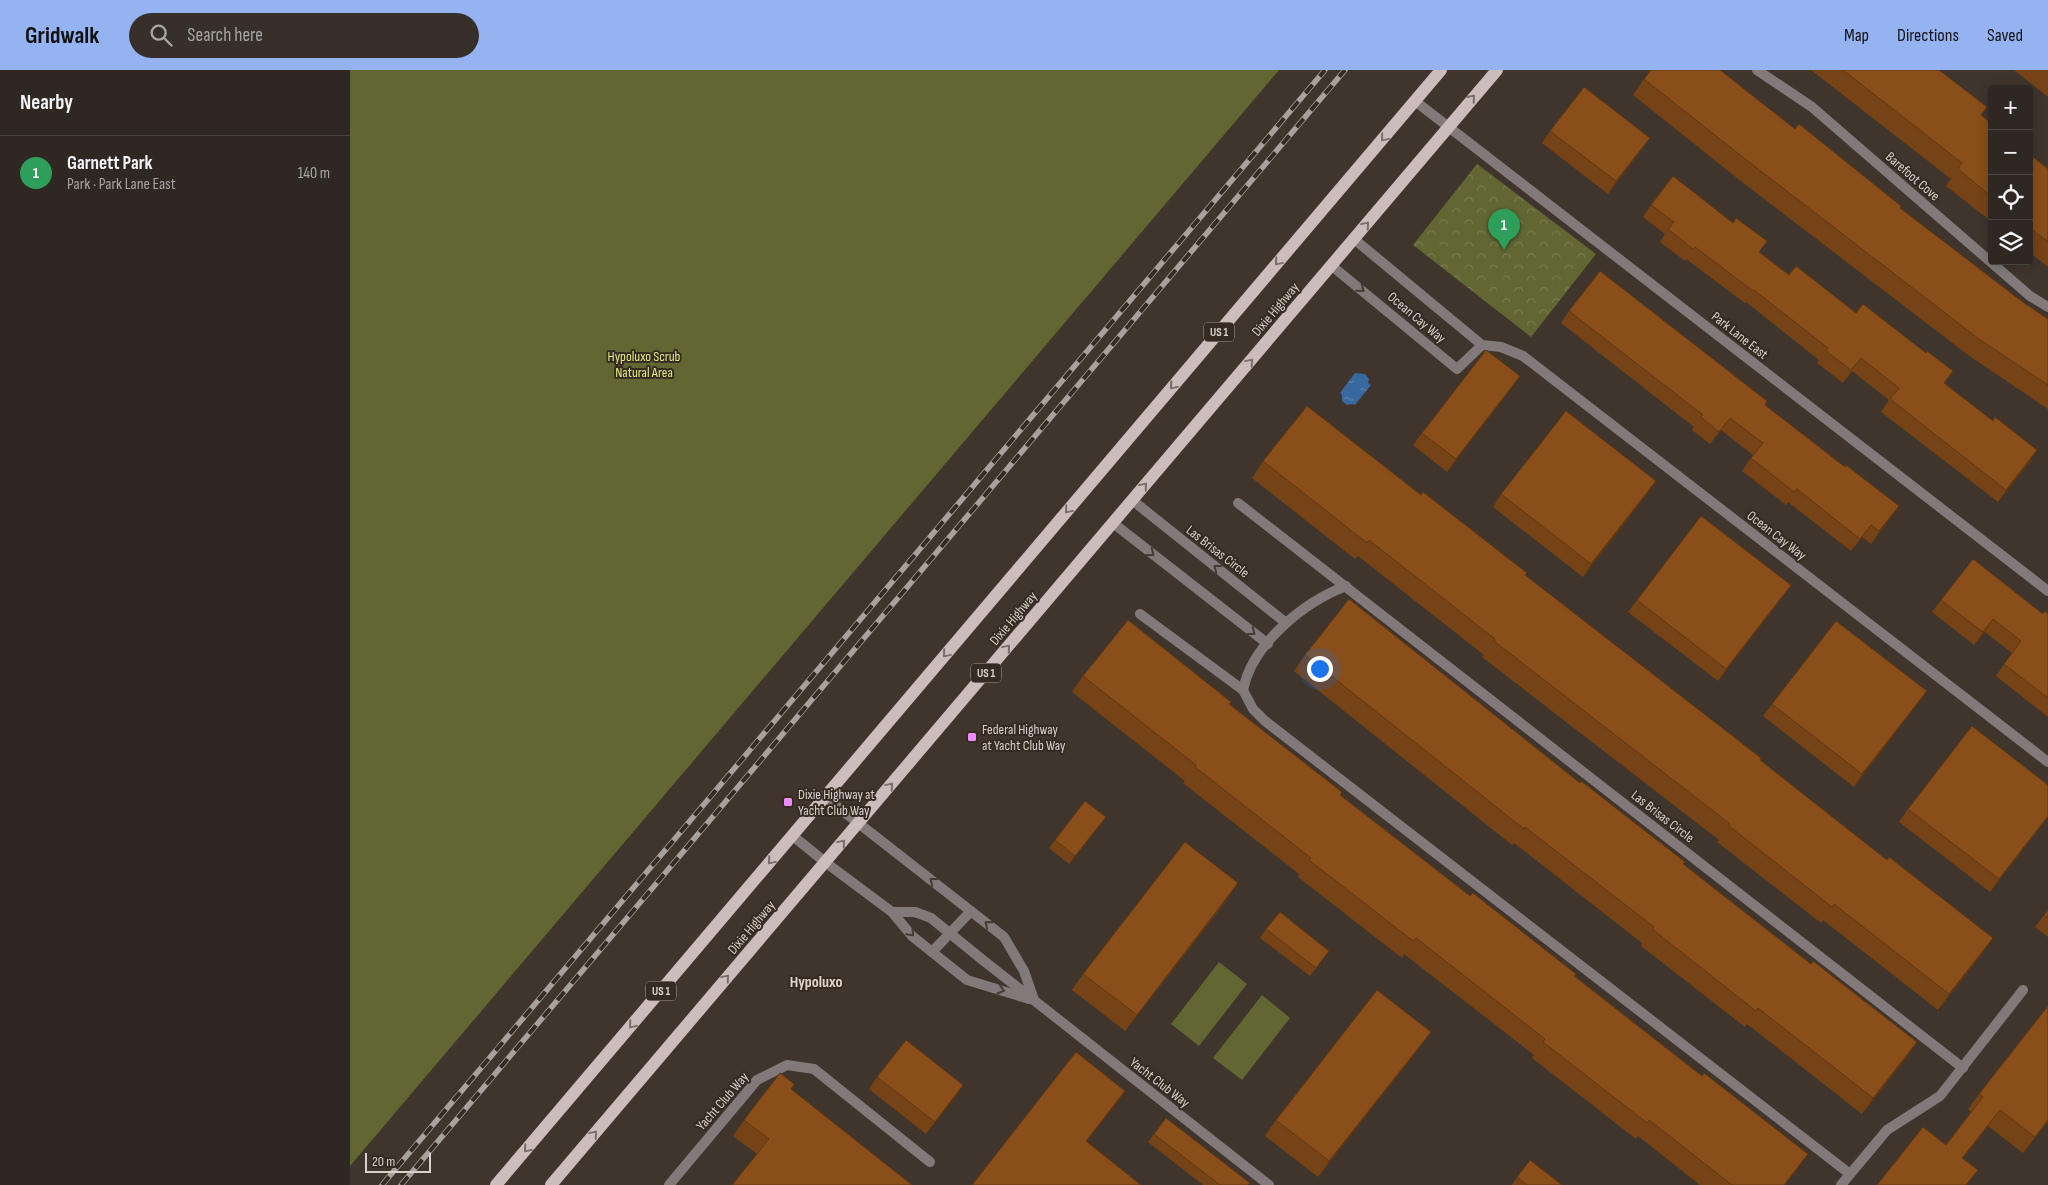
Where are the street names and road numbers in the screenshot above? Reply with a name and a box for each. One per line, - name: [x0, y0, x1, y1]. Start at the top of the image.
- street label: Barefoot Cove: [1882, 148, 1943, 205]
- street label: Dixie Highway: [1248, 279, 1303, 340]
- street label: Ocean Cay Way: [1384, 288, 1450, 347]
- street label: Park Lane East: [1708, 308, 1771, 363]
- road number: US 1: [1204, 322, 1234, 342]
- street label: Ocean Cay Way: [1744, 507, 1810, 564]
- street label: Las Brisas Circle: [1183, 522, 1253, 581]
- street label: Dixie Highway: [986, 588, 1041, 649]
- road number: US 1: [971, 664, 1001, 682]
- street label: Las Brisas Circle: [1628, 787, 1698, 846]
- street label: Dixie Highway: [724, 897, 779, 958]
- road number: US 1: [646, 981, 676, 1000]
- street label: Yacht Club Way: [1126, 1054, 1194, 1111]
- street label: Yacht Club Way: [692, 1068, 753, 1134]

